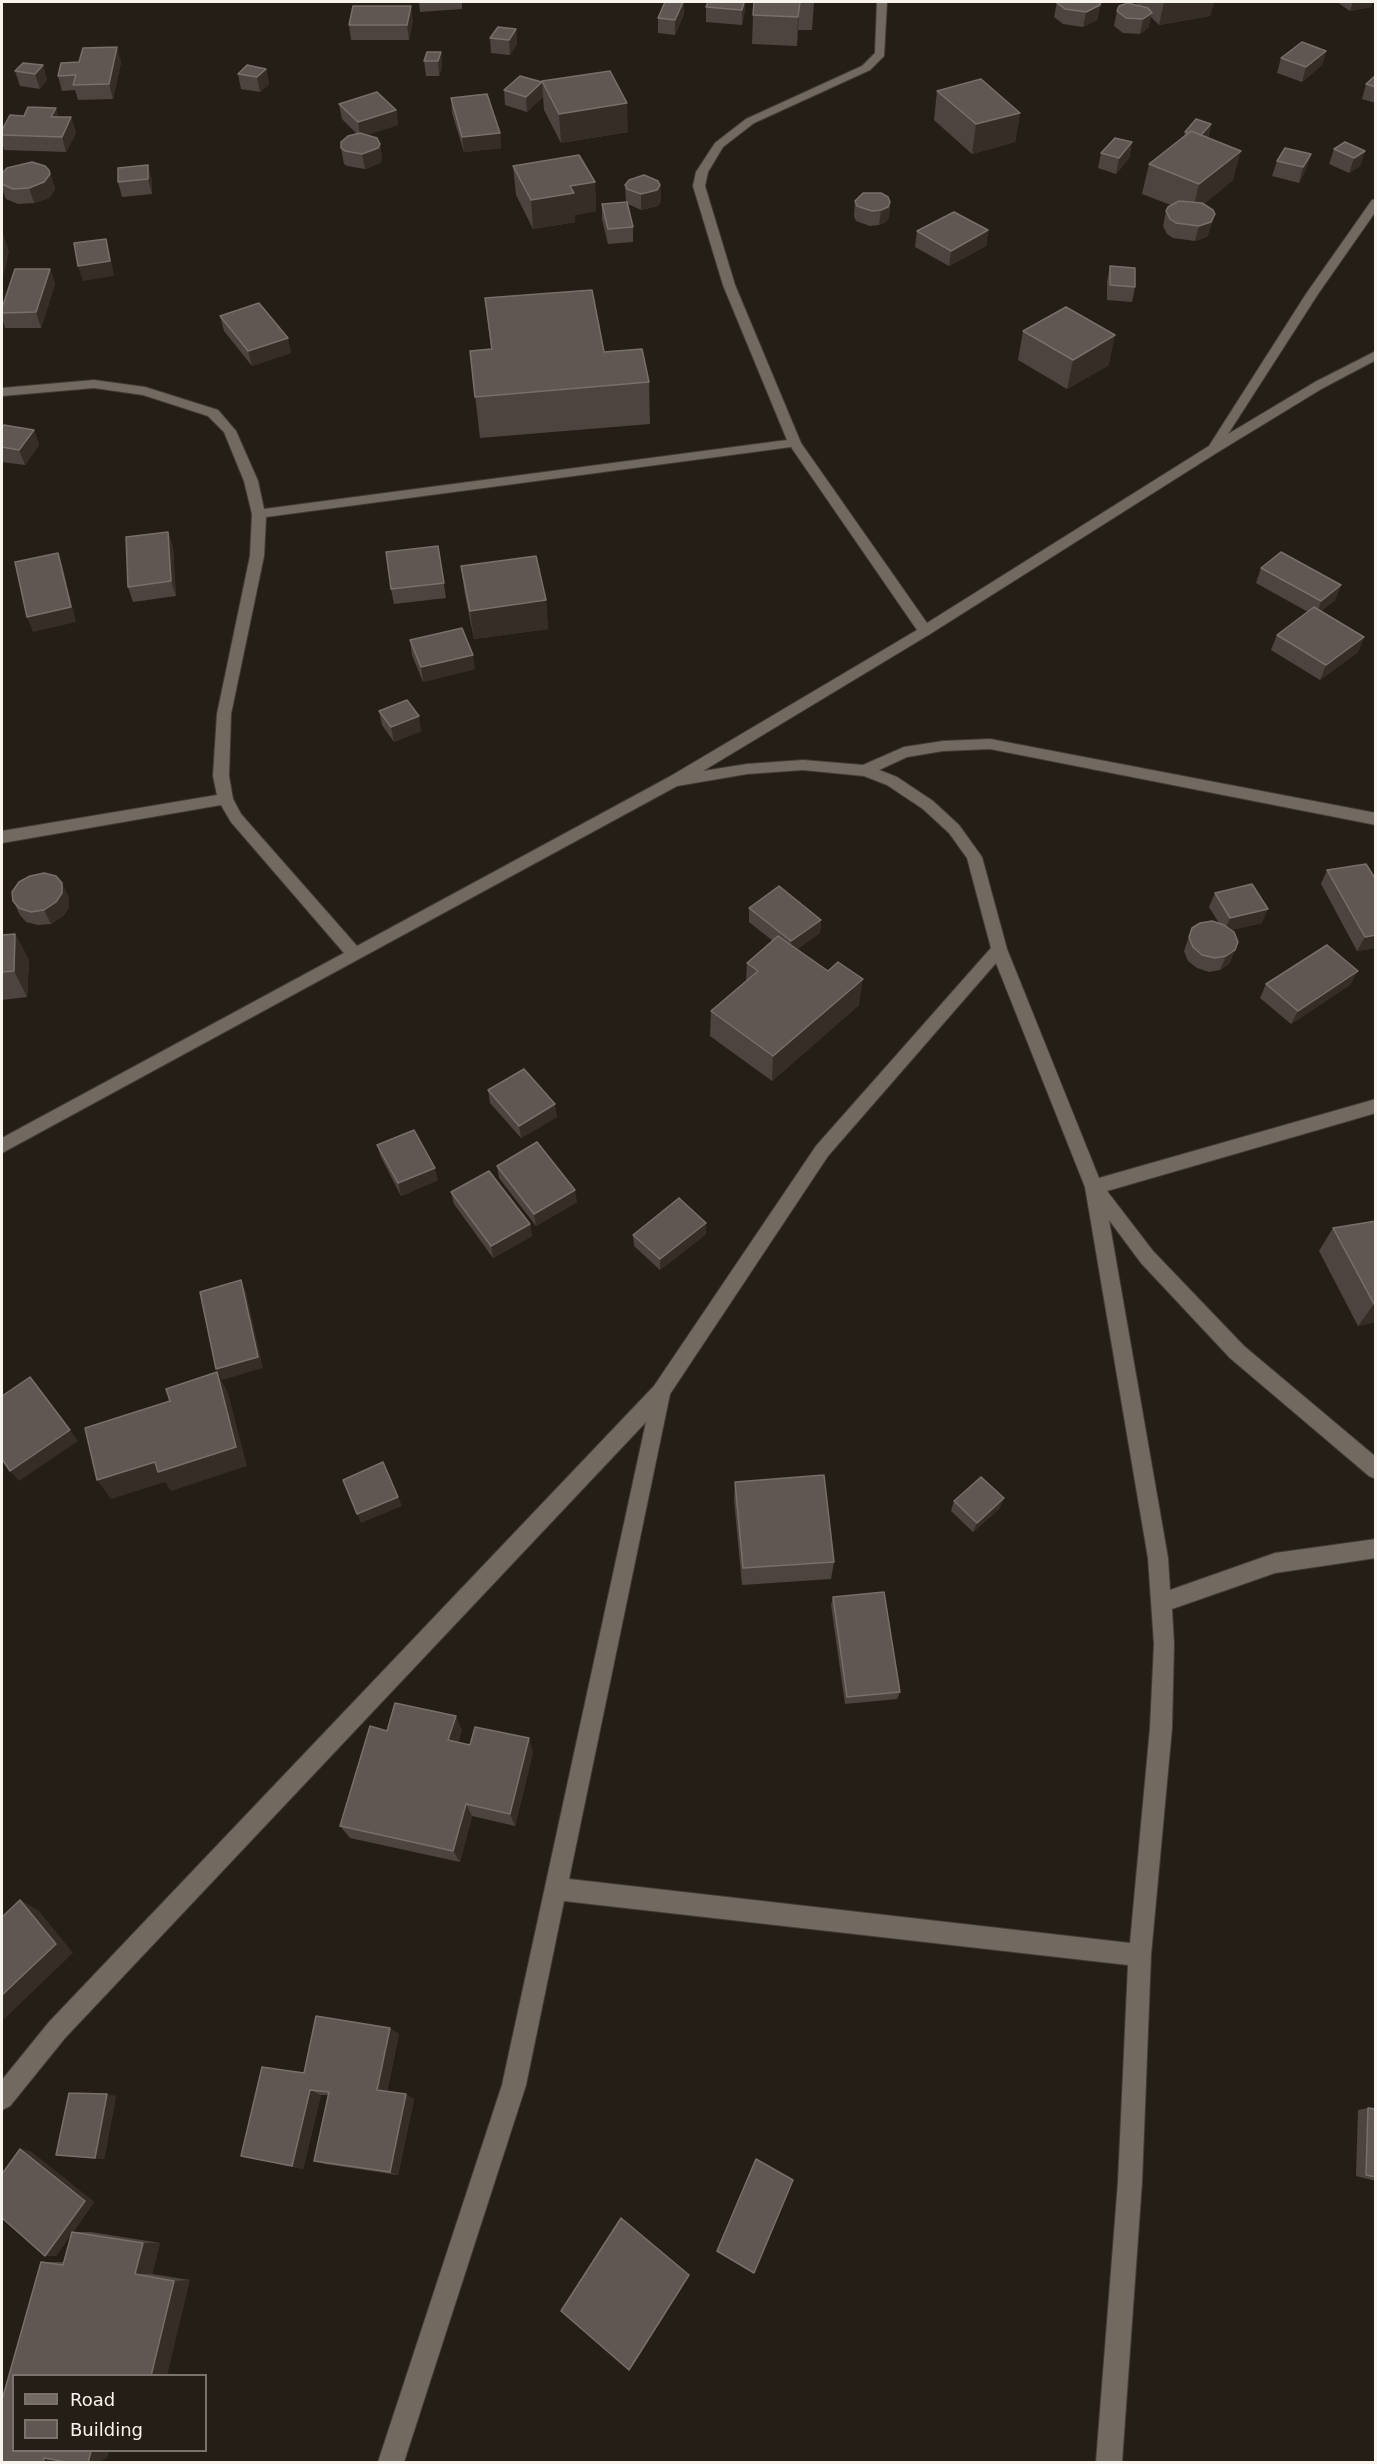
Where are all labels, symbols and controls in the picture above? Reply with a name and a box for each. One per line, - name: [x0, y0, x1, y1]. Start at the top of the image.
- legend: [12, 2374, 207, 2452]
- text: Road: [70, 2389, 115, 2410]
- text: Building: [70, 2419, 143, 2440]

